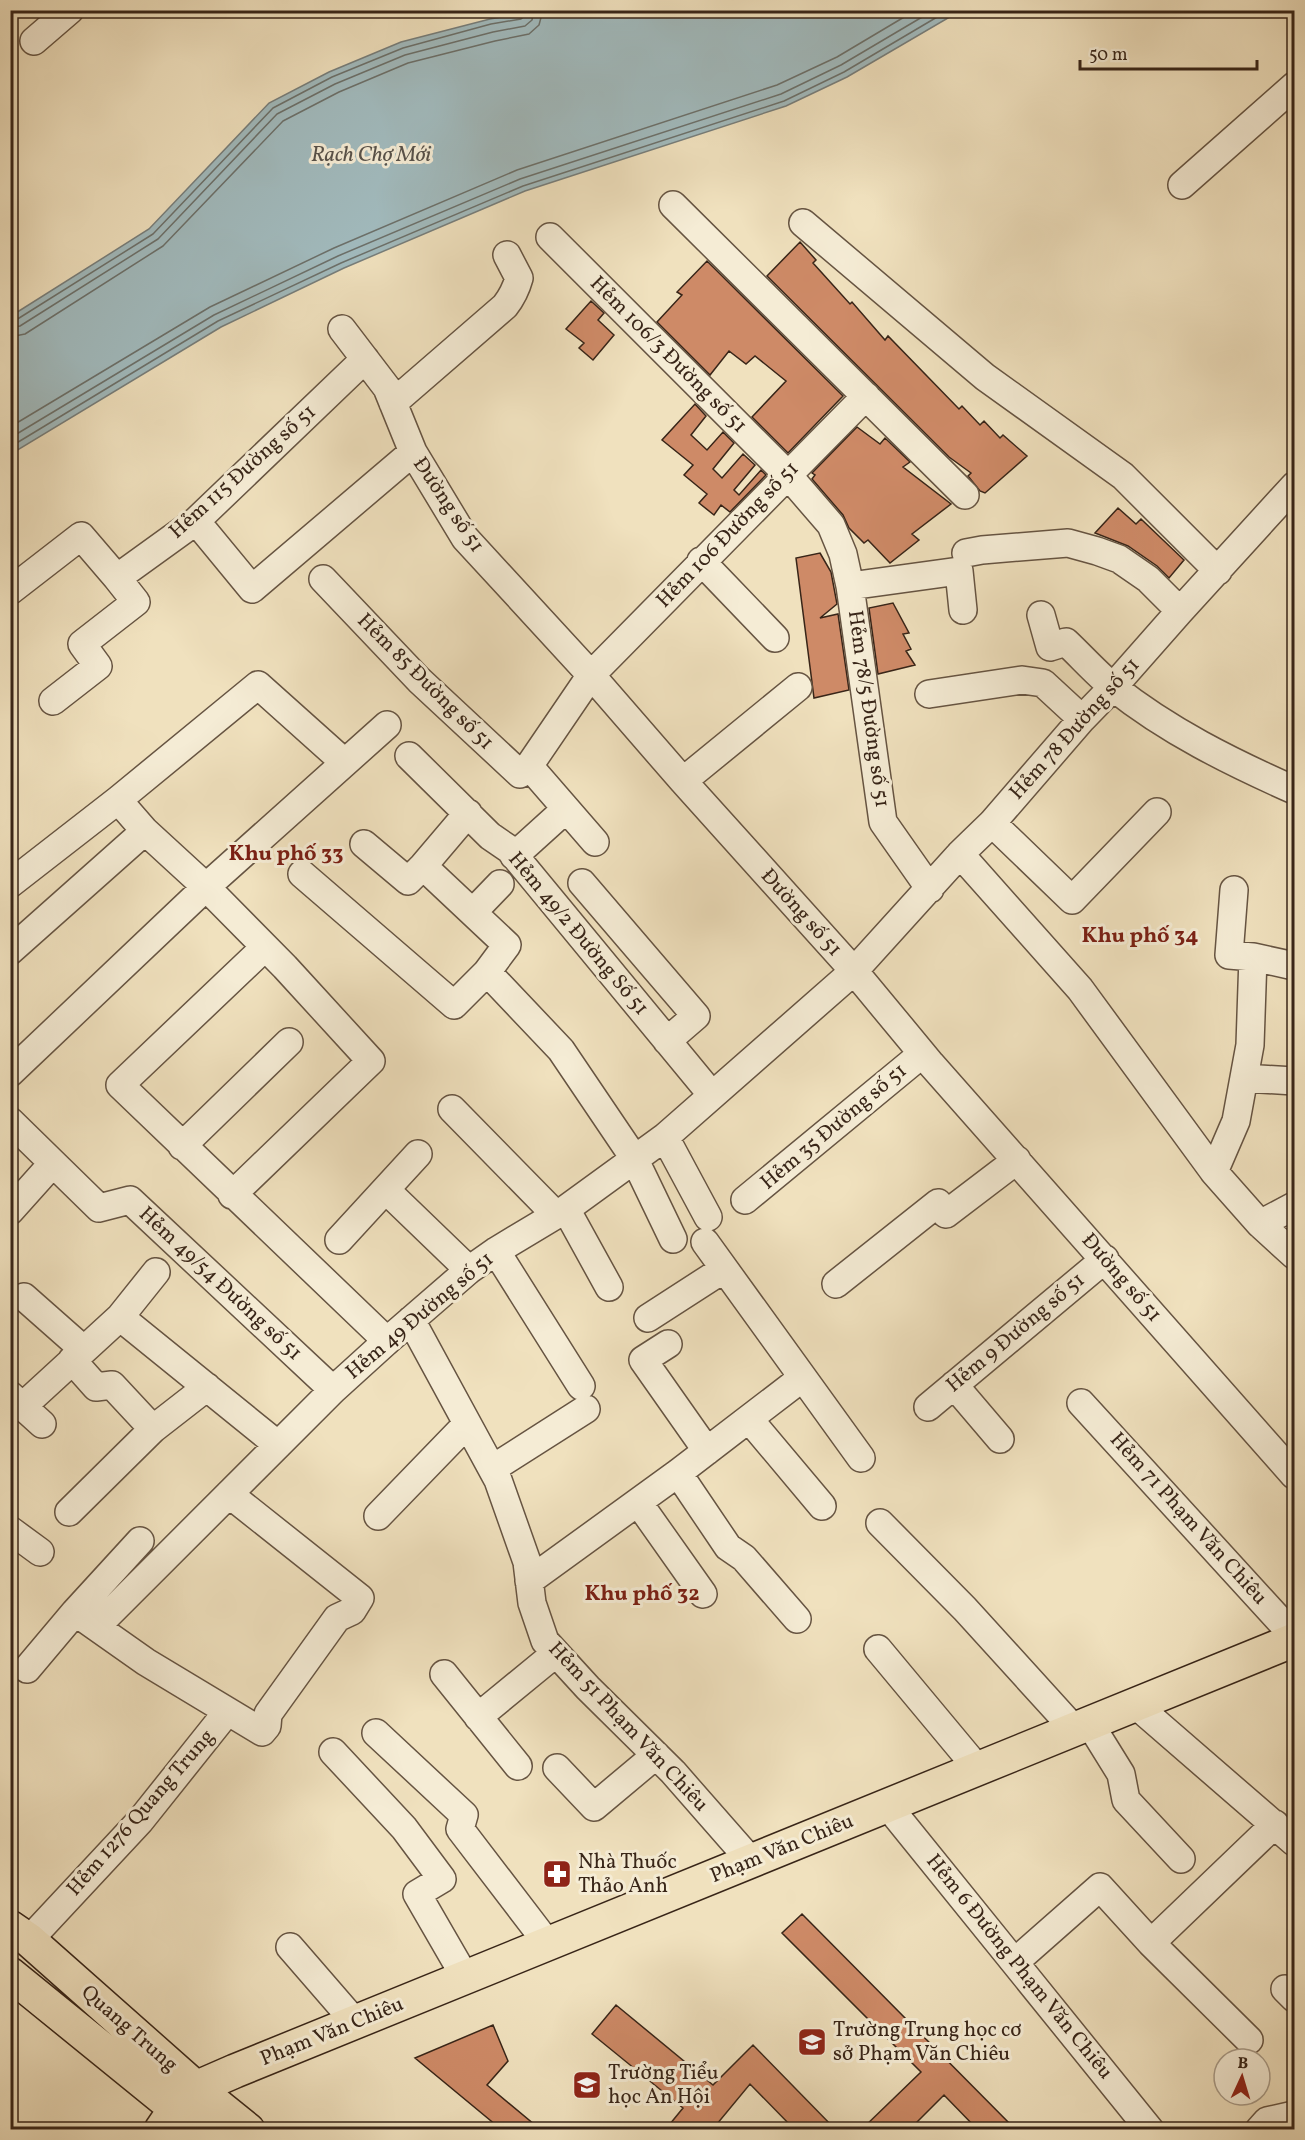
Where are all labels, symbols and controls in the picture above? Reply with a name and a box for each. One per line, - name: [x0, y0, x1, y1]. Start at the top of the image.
- scale bar: [1080, 33, 1257, 71]
- text: 50 m: [1089, 43, 1128, 68]
- water label: Rạch Chợ Mới: [311, 140, 432, 171]
- street label: Hẻm 106/3 Đường số 51: [583, 270, 753, 440]
- street label: Hẻm 115 Đường số 51: [163, 398, 323, 546]
- street label: Đường số 51: [405, 452, 491, 558]
- street label: Hẻm 106 Đường số 51: [650, 455, 806, 615]
- street label: Hẻm 85 Đường số 51: [350, 607, 500, 757]
- street label: Hẻm 78/5 Đường số 51: [840, 608, 896, 810]
- street label: Hẻm 78 Đường số 51: [1003, 652, 1147, 806]
- district label: Khu phố 33: [229, 839, 343, 870]
- street label: Hẻm 49/2 Đường Số 51: [501, 846, 655, 1022]
- street label: Đường số 51: [754, 863, 848, 963]
- district label: Khu phố 34: [1081, 921, 1199, 952]
- street label: Hẻm 35 Đường số 51: [755, 1057, 913, 1197]
- street label: Hẻm 49/54 Đường số 51: [132, 1200, 308, 1368]
- street label: Đường số 51: [1074, 1227, 1168, 1329]
- street label: Hẻm 49 Đường số 51: [340, 1245, 500, 1387]
- street label: Hẻm 9 Đường số 51: [940, 1266, 1092, 1400]
- street label: Hẻm 71 Phạm Văn Chiêu: [1103, 1426, 1273, 1612]
- district label: Khu phố 32: [584, 1579, 700, 1610]
- street label: Hẻm 51 Phạm Văn Chiêu: [541, 1635, 715, 1819]
- street label: Hẻm 1276 Quang Trung: [60, 1723, 222, 1903]
- street label: Phạm Văn Chiêu: [706, 1807, 858, 1891]
- place label: Nhà Thuốc Thảo Anh: [578, 1848, 677, 1901]
- street label: Hẻm 6 Đường Phạm Văn Chiêu: [919, 1848, 1119, 2086]
- pharmacy icon: Nhà Thuốc Thảo Anh: [541, 1858, 573, 1890]
- street label: Quang Trung: [74, 1979, 184, 2079]
- street label: Phạm Văn Chiêu: [256, 1990, 408, 2074]
- place label: Trường Trung học cơ sở Phạm Văn Chiêu: [833, 2016, 1022, 2069]
- school or university icon: Trường Trung học cơ sở Phạm Văn Chiêu: [796, 2026, 828, 2058]
- north arrow: [1212, 2047, 1272, 2107]
- text: B: [1237, 2053, 1249, 2075]
- place label: Trường Tiểu học An Hội: [608, 2059, 719, 2112]
- school or university icon: Trường Tiểu học An Hội: [571, 2069, 603, 2101]

